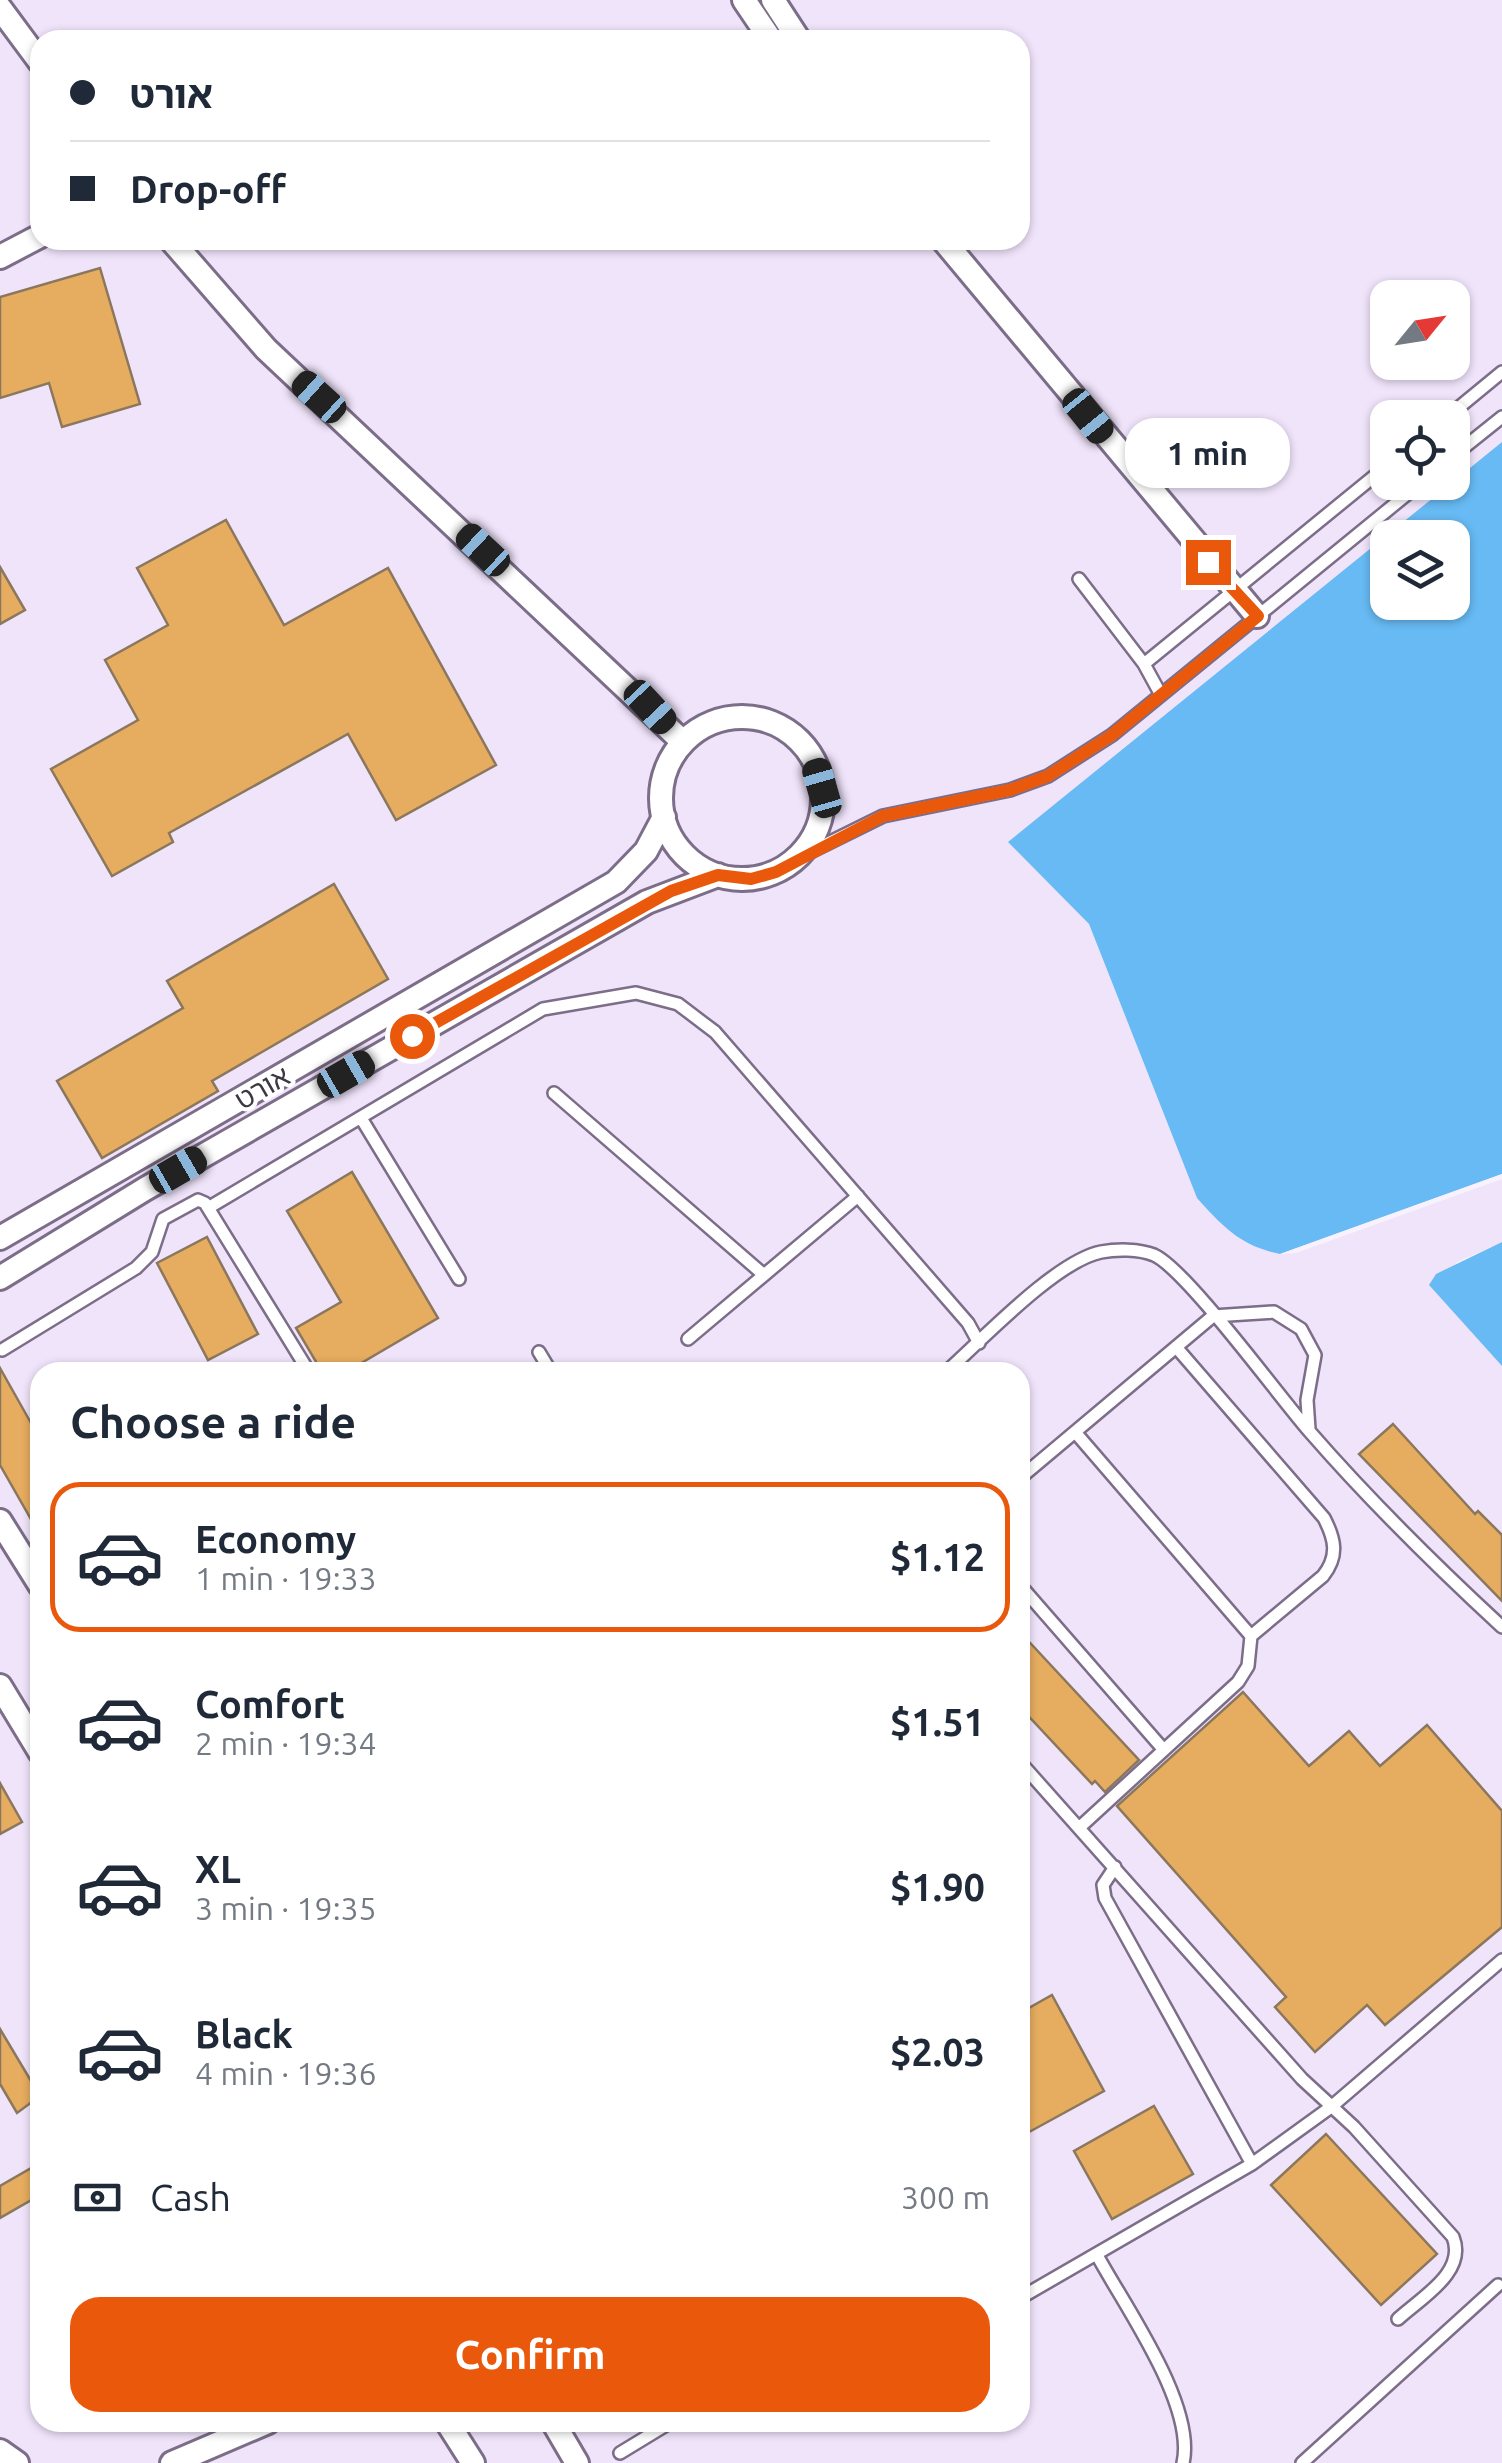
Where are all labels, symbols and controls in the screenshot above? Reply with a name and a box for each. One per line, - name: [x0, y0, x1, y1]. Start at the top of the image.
- text: אורט: [130, 73, 213, 115]
- text: Drop-off: [130, 168, 286, 210]
- north arrow: [1370, 280, 1470, 380]
- map controls: [1370, 280, 1470, 620]
- car: [287, 366, 351, 428]
- car: [1057, 383, 1119, 449]
- button: locate: [1370, 400, 1470, 500]
- callout: 1 min: [1126, 417, 1290, 487]
- text: 1 min: [1167, 435, 1248, 471]
- car: [451, 519, 515, 581]
- button: layers: [1370, 520, 1470, 620]
- route end: [1186, 540, 1231, 585]
- car: [619, 675, 681, 739]
- car: [799, 755, 845, 821]
- route start: [390, 1014, 435, 1059]
- car: [313, 1046, 379, 1102]
- street label: אורט: [229, 1059, 295, 1115]
- car: [145, 1142, 211, 1198]
- text: Choose a ride: [70, 1396, 356, 1447]
- icon: car: [75, 1512, 165, 1602]
- text: Economy: [195, 1518, 356, 1560]
- text: $1.12: [890, 1536, 985, 1578]
- text: 1 min · 19:33: [195, 1560, 377, 1596]
- icon: car: [75, 1677, 165, 1767]
- text: Comfort: [195, 1683, 345, 1725]
- text: $1.51: [890, 1701, 985, 1743]
- text: 2 min · 19:34: [195, 1725, 377, 1761]
- icon: car: [75, 1842, 165, 1932]
- text: XL: [195, 1848, 241, 1890]
- text: $1.90: [890, 1866, 985, 1908]
- text: 3 min · 19:35: [195, 1890, 377, 1926]
- icon: car: [75, 2007, 165, 2097]
- text: Black: [195, 2013, 293, 2055]
- text: $2.03: [890, 2031, 985, 2073]
- text: 4 min · 19:36: [195, 2055, 377, 2091]
- icon: cash: [70, 2170, 125, 2225]
- text: Cash: [150, 2176, 231, 2218]
- text: 300 m: [901, 2179, 990, 2215]
- button: Confirm: [70, 2297, 990, 2412]

